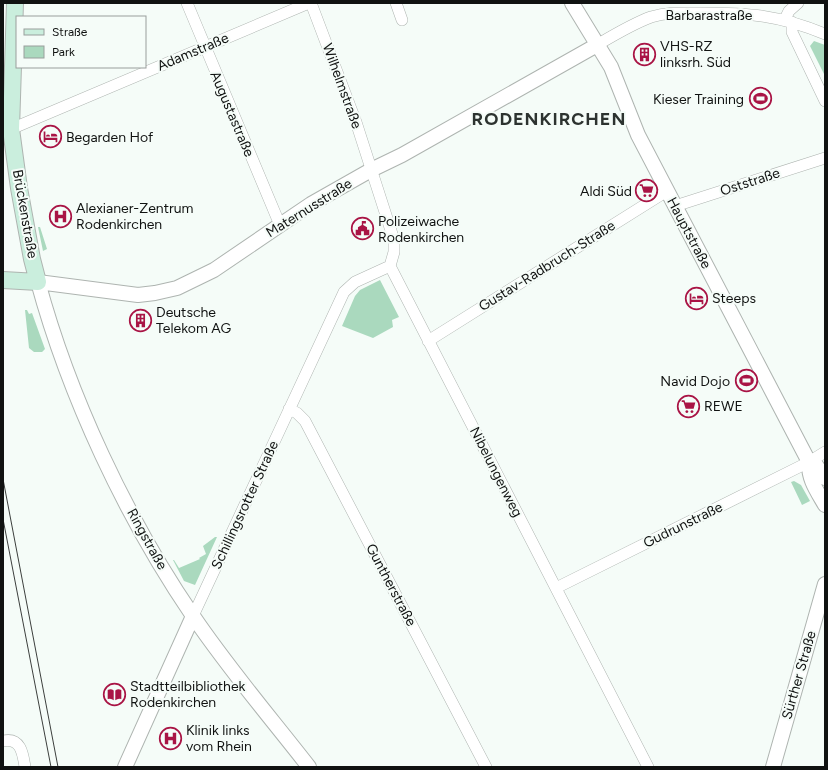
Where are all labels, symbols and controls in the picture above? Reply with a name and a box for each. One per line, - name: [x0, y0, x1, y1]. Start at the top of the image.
- street label: Barbarastraße: [666, 7, 753, 24]
- legend: [16, 16, 146, 68]
- text: Straße: [52, 25, 88, 39]
- street label: Adamstraße: [155, 29, 232, 75]
- place label: VHS-RZ linksrh. Süd: [660, 38, 731, 71]
- street label: Wilhelmstraße: [319, 41, 365, 131]
- building icon: VHS-RZ linksrh. Süd: [631, 41, 657, 67]
- text: Park: [52, 45, 75, 59]
- street label: Augustastraße: [206, 69, 258, 160]
- sports icon: Kieser Training: [747, 86, 773, 112]
- place label: Kieser Training: [653, 91, 744, 108]
- district label: RODENKIRCHEN: [472, 108, 626, 130]
- hotel icon: Begarden Hof: [37, 124, 63, 150]
- place label: Begarden Hof: [66, 129, 154, 146]
- street label: Oststraße: [718, 164, 782, 200]
- street label: Brückenstraße: [9, 168, 41, 260]
- street label: Maternusstraße: [263, 175, 355, 241]
- supermarket icon: Aldi Süd: [634, 178, 660, 204]
- place label: Aldi Süd: [580, 183, 632, 200]
- street label: Hauptstraße: [663, 194, 715, 272]
- place label: Alexianer-Zentrum Rodenkirchen: [76, 200, 193, 233]
- hospital icon: Alexianer-Zentrum Rodenkirchen: [47, 203, 73, 229]
- place label: Polizeiwache Rodenkirchen: [378, 213, 464, 246]
- public building icon: Polizeiwache Rodenkirchen: [349, 216, 375, 242]
- street label: Gustav-Radbruch-Straße: [476, 217, 619, 315]
- hotel icon: Steeps: [684, 285, 710, 311]
- place label: Steeps: [712, 290, 756, 307]
- place label: Deutsche Telekom AG: [156, 304, 231, 337]
- building icon: Deutsche Telekom AG: [128, 307, 154, 333]
- sports icon: Navid Dojo: [733, 368, 759, 394]
- place label: Navid Dojo: [660, 373, 730, 390]
- supermarket icon: REWE: [676, 393, 702, 419]
- place label: REWE: [704, 398, 743, 415]
- street label: Nibelungenweg: [466, 424, 526, 520]
- street label: Schillingsrotter Straße: [208, 438, 282, 572]
- street label: Gudrunstraße: [641, 498, 726, 552]
- street label: Ringstraße: [123, 505, 171, 573]
- street label: Guntherstraße: [362, 541, 420, 629]
- street label: Sürther Straße: [778, 628, 820, 721]
- place label: Stadtteilbibliothek Rodenkirchen: [130, 678, 246, 711]
- library icon: Stadtteilbibliothek Rodenkirchen: [101, 681, 127, 707]
- place label: Klinik links vom Rhein: [186, 722, 252, 755]
- hospital icon: Klinik links vom Rhein: [157, 725, 183, 751]

